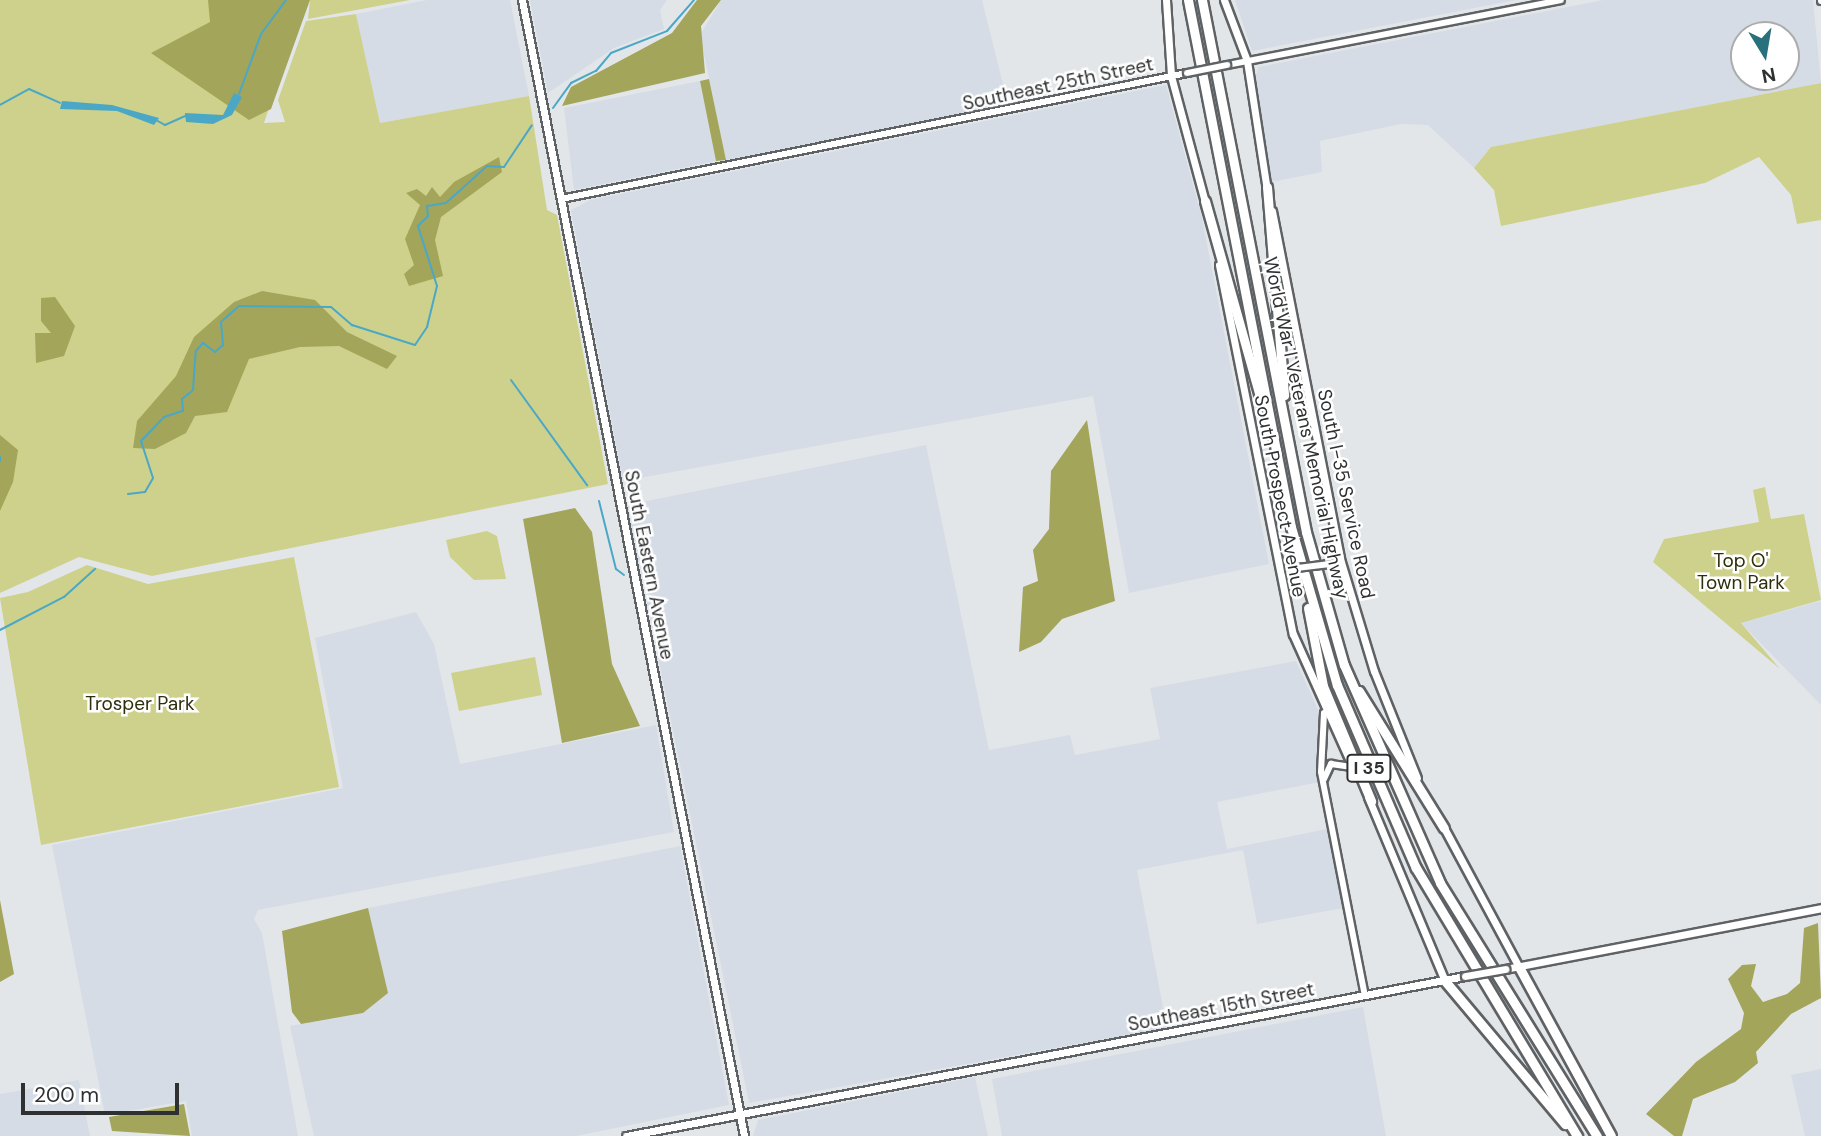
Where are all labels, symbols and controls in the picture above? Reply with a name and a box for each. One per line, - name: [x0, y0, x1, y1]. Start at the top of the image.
- north arrow: [1730, 21, 1800, 91]
- street label: Southeast 25th Street: [961, 53, 1155, 115]
- text: N: [1760, 62, 1778, 89]
- street label: World War I Veterans Memorial Highway: [1259, 255, 1353, 601]
- street label: South I-35 Service Road: [1313, 387, 1379, 601]
- street label: South Prospect Avenue: [1249, 393, 1311, 599]
- street label: South Eastern Avenue: [619, 468, 679, 662]
- park label: Top O' Town Park: [1697, 550, 1785, 594]
- park label: Trosper Park: [85, 693, 195, 715]
- road number: I 35: [1346, 754, 1392, 782]
- street label: Southeast 15th Street: [1126, 978, 1316, 1036]
- scale bar: [24, 1070, 182, 1114]
- text: 200 m: [34, 1081, 99, 1109]

